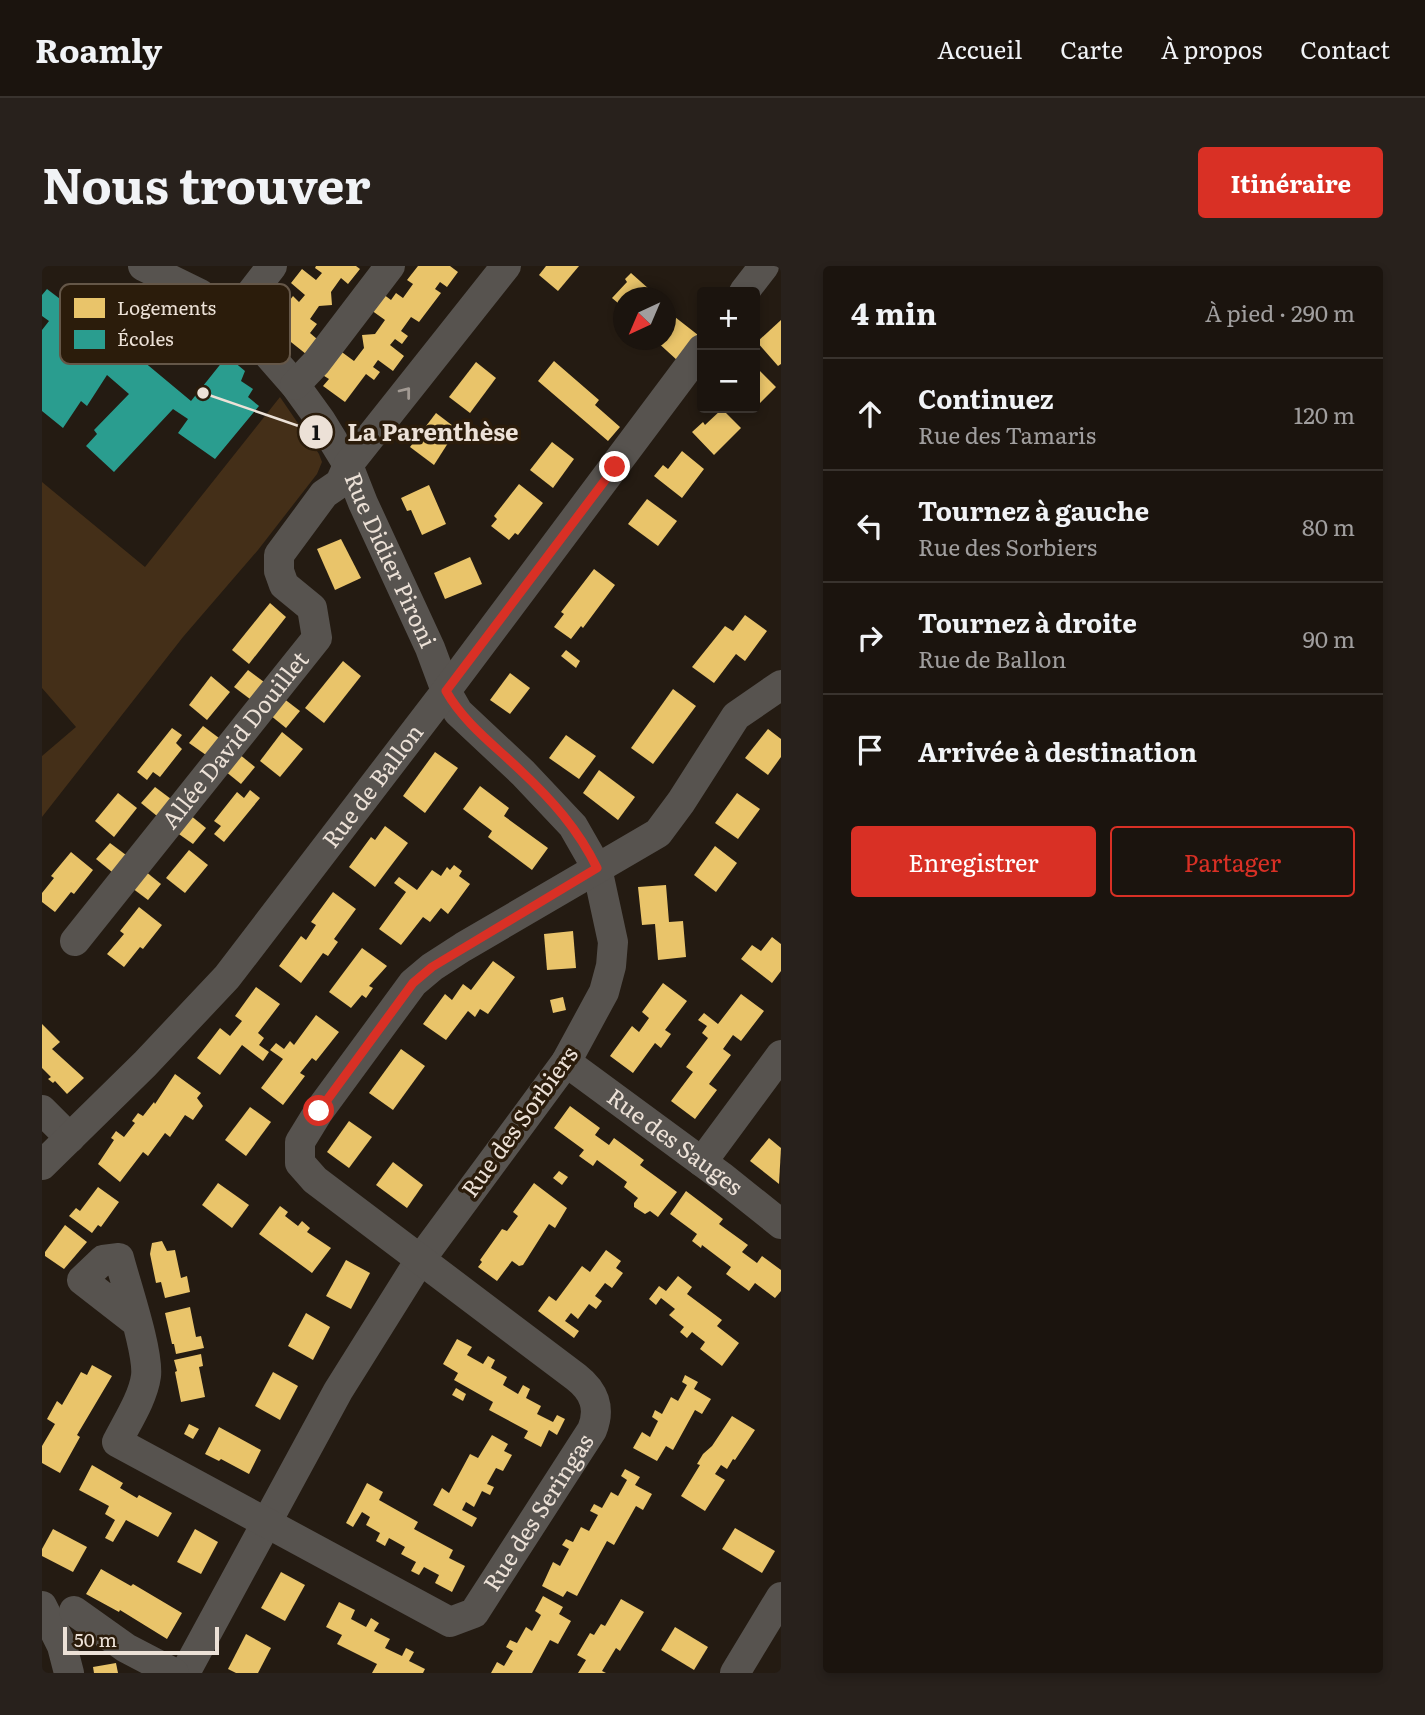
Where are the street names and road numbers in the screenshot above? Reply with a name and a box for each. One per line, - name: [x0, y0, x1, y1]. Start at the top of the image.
- street label: Rue Didier Pironi: [338, 467, 447, 653]
- street label: Allée David Douillet: [152, 642, 316, 835]
- street label: Rue de Ballon: [313, 716, 430, 854]
- street label: Rue des Sorbiers: [452, 1038, 585, 1203]
- street label: Rue des Sauges: [601, 1079, 751, 1202]
- street label: Rue des Seringas: [473, 1426, 601, 1597]

